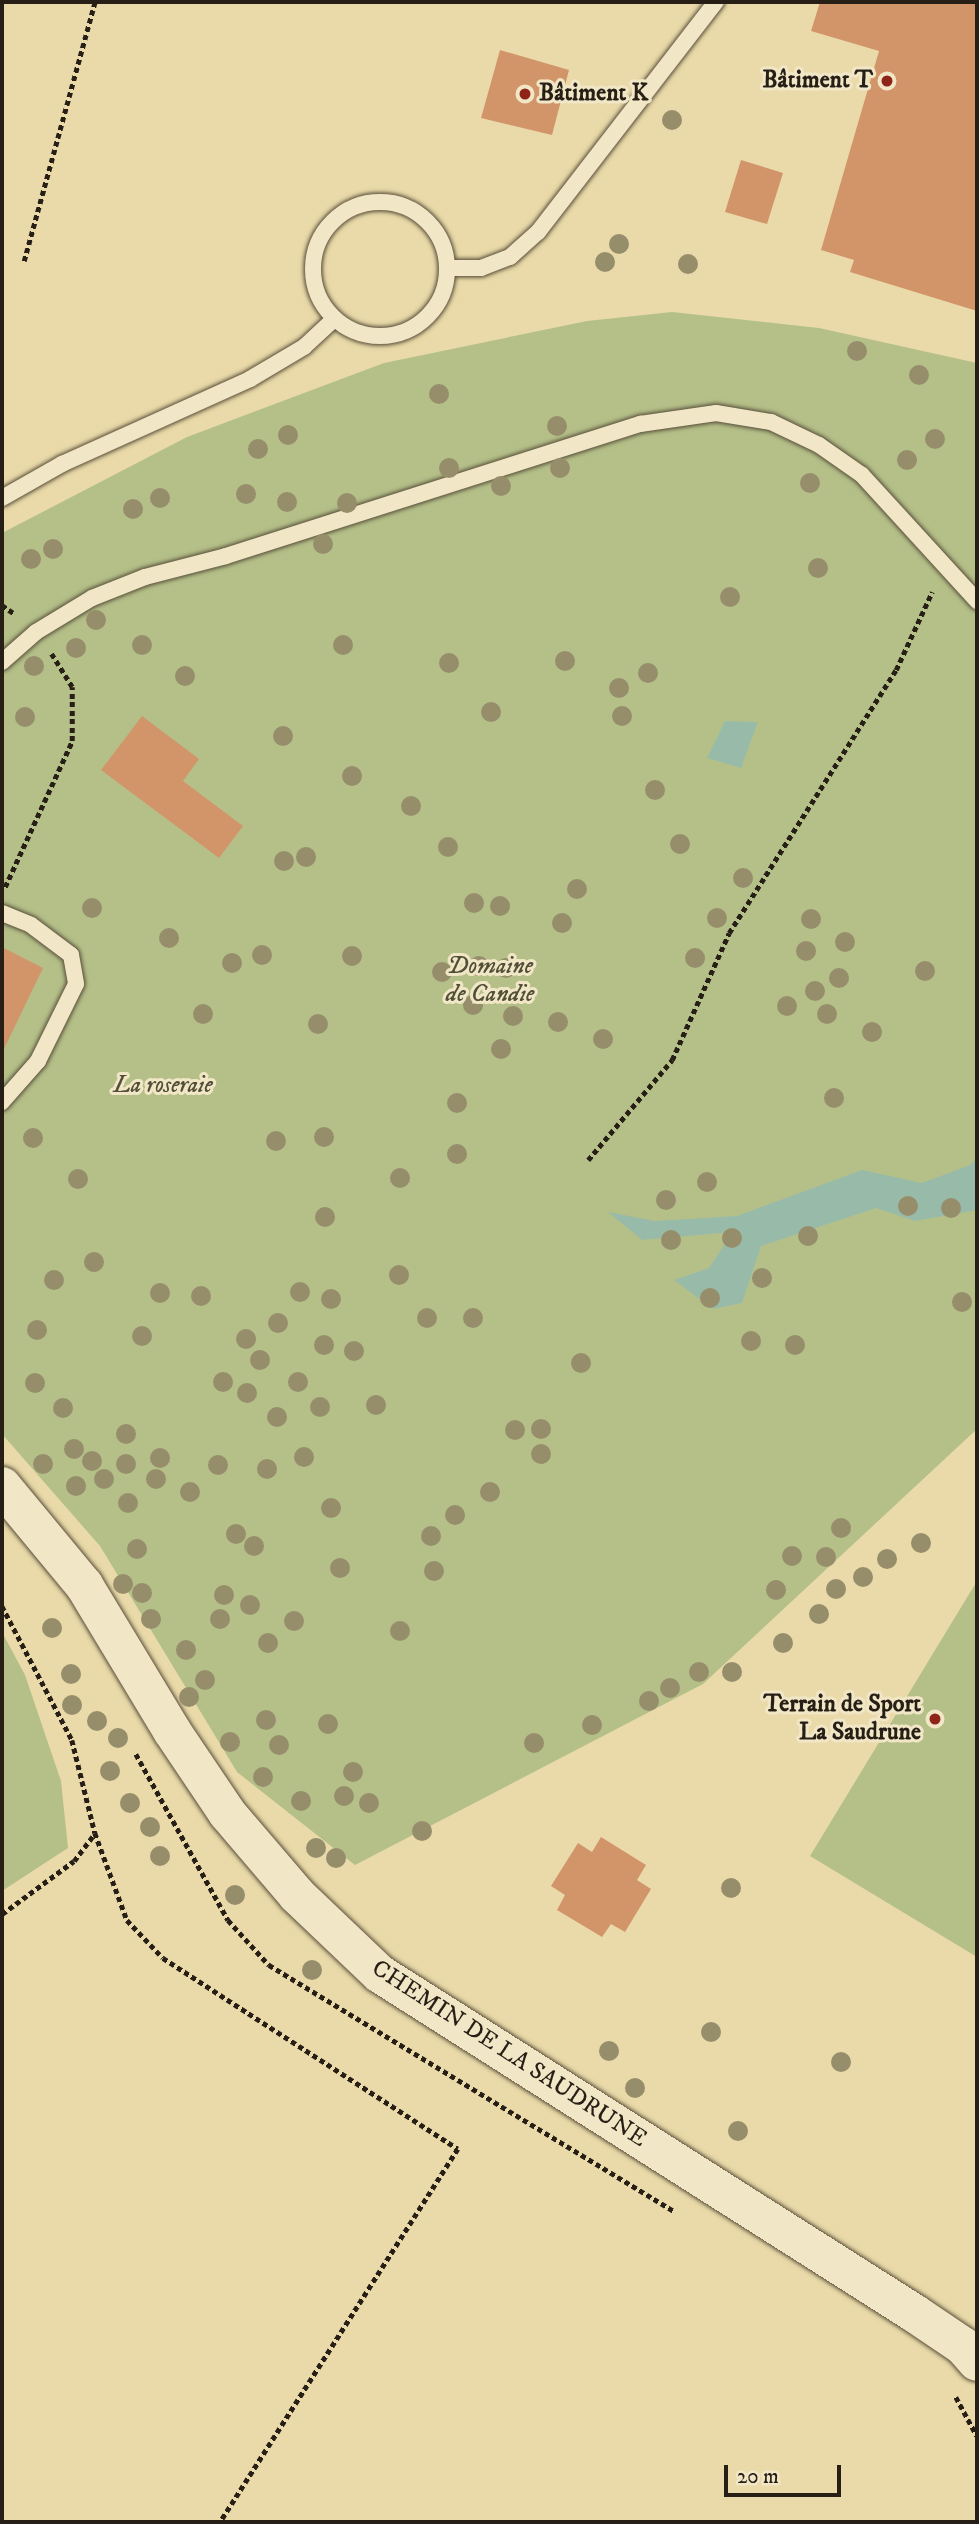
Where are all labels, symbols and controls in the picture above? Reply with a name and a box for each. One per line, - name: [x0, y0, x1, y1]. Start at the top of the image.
- place label: Bâtiment T: [762, 67, 873, 95]
- marker: Bâtiment T: [879, 73, 895, 89]
- place label: Bâtiment K: [539, 80, 648, 108]
- marker: Bâtiment K: [517, 86, 533, 102]
- park label: Domaine de Candie: [446, 953, 534, 1009]
- park label: La roseraie: [113, 1072, 213, 1100]
- place label: Terrain de Sport La Saudrune: [763, 1691, 921, 1747]
- marker: Terrain de Sport La Saudrune: [927, 1711, 943, 1727]
- street label: CHEMIN DE LA SAUDRUNE: [366, 1954, 652, 2154]
- scale bar: [727, 2450, 844, 2494]
- text: 20 m: [737, 2464, 779, 2490]

